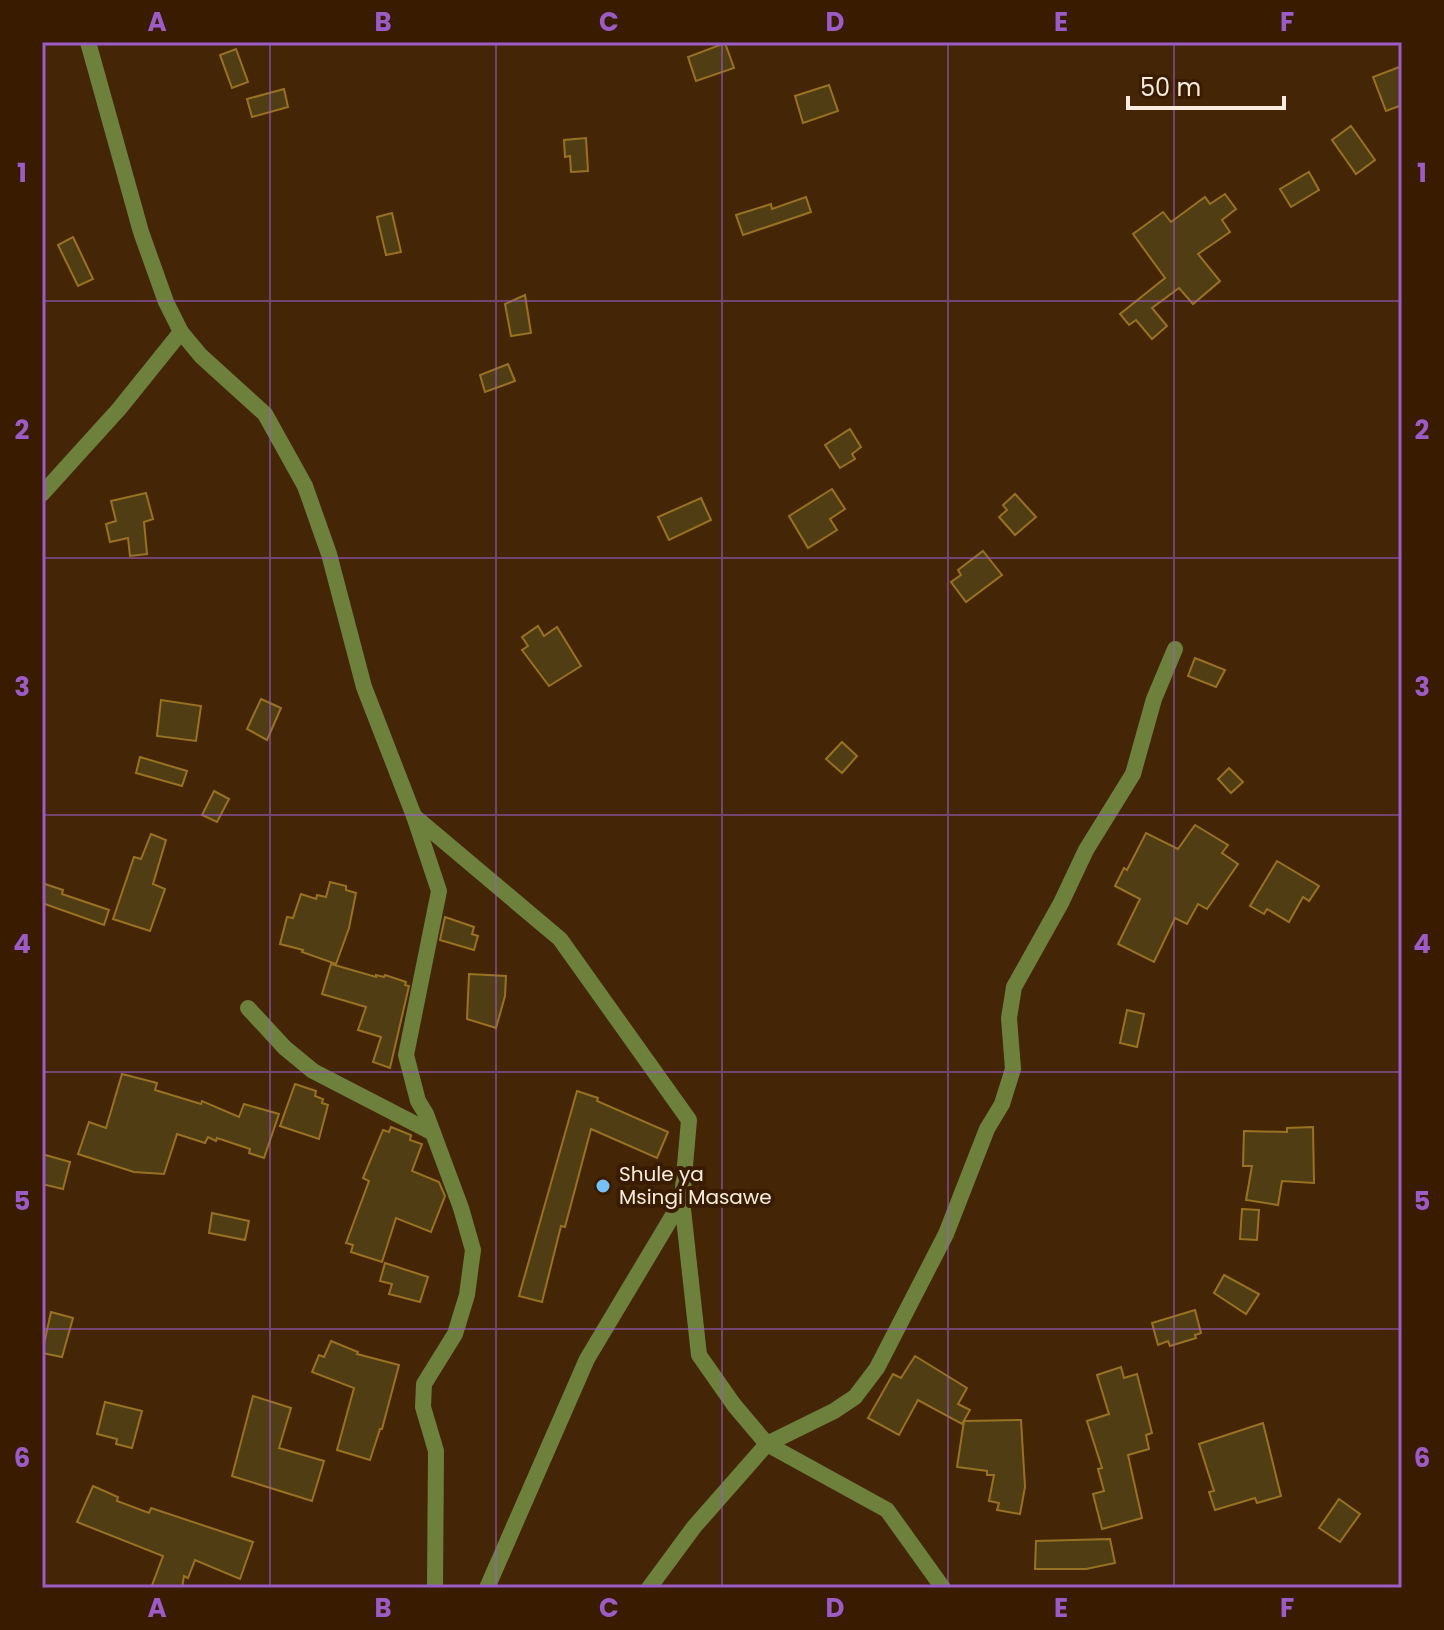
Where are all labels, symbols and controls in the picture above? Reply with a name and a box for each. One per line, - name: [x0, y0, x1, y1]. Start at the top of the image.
- text: A: [147, 4, 167, 40]
- text: B: [374, 4, 392, 40]
- text: C: [599, 4, 619, 40]
- text: D: [826, 4, 845, 40]
- text: E: [1054, 4, 1068, 40]
- text: F: [1280, 4, 1294, 40]
- scale bar: [1128, 60, 1284, 110]
- text: 50 m: [1140, 71, 1201, 104]
- text: 1: [17, 155, 27, 191]
- text: 1: [1417, 155, 1427, 191]
- text: 2: [15, 412, 30, 448]
- text: 2: [1415, 412, 1430, 448]
- text: 3: [14, 669, 30, 705]
- text: 3: [1414, 669, 1430, 705]
- text: 4: [13, 926, 31, 962]
- text: 4: [1413, 926, 1431, 962]
- place label: Shule ya Msingi Masawe: [619, 1160, 772, 1211]
- marker: Shule ya Msingi Masawe: [594, 1177, 612, 1195]
- text: 5: [14, 1183, 30, 1219]
- text: 5: [1414, 1183, 1430, 1219]
- text: 6: [14, 1440, 30, 1476]
- text: 6: [1414, 1440, 1430, 1476]
- text: A: [147, 1590, 167, 1626]
- text: B: [374, 1590, 392, 1626]
- text: C: [599, 1590, 619, 1626]
- text: D: [826, 1590, 845, 1626]
- text: E: [1054, 1590, 1068, 1626]
- text: F: [1280, 1590, 1294, 1626]

